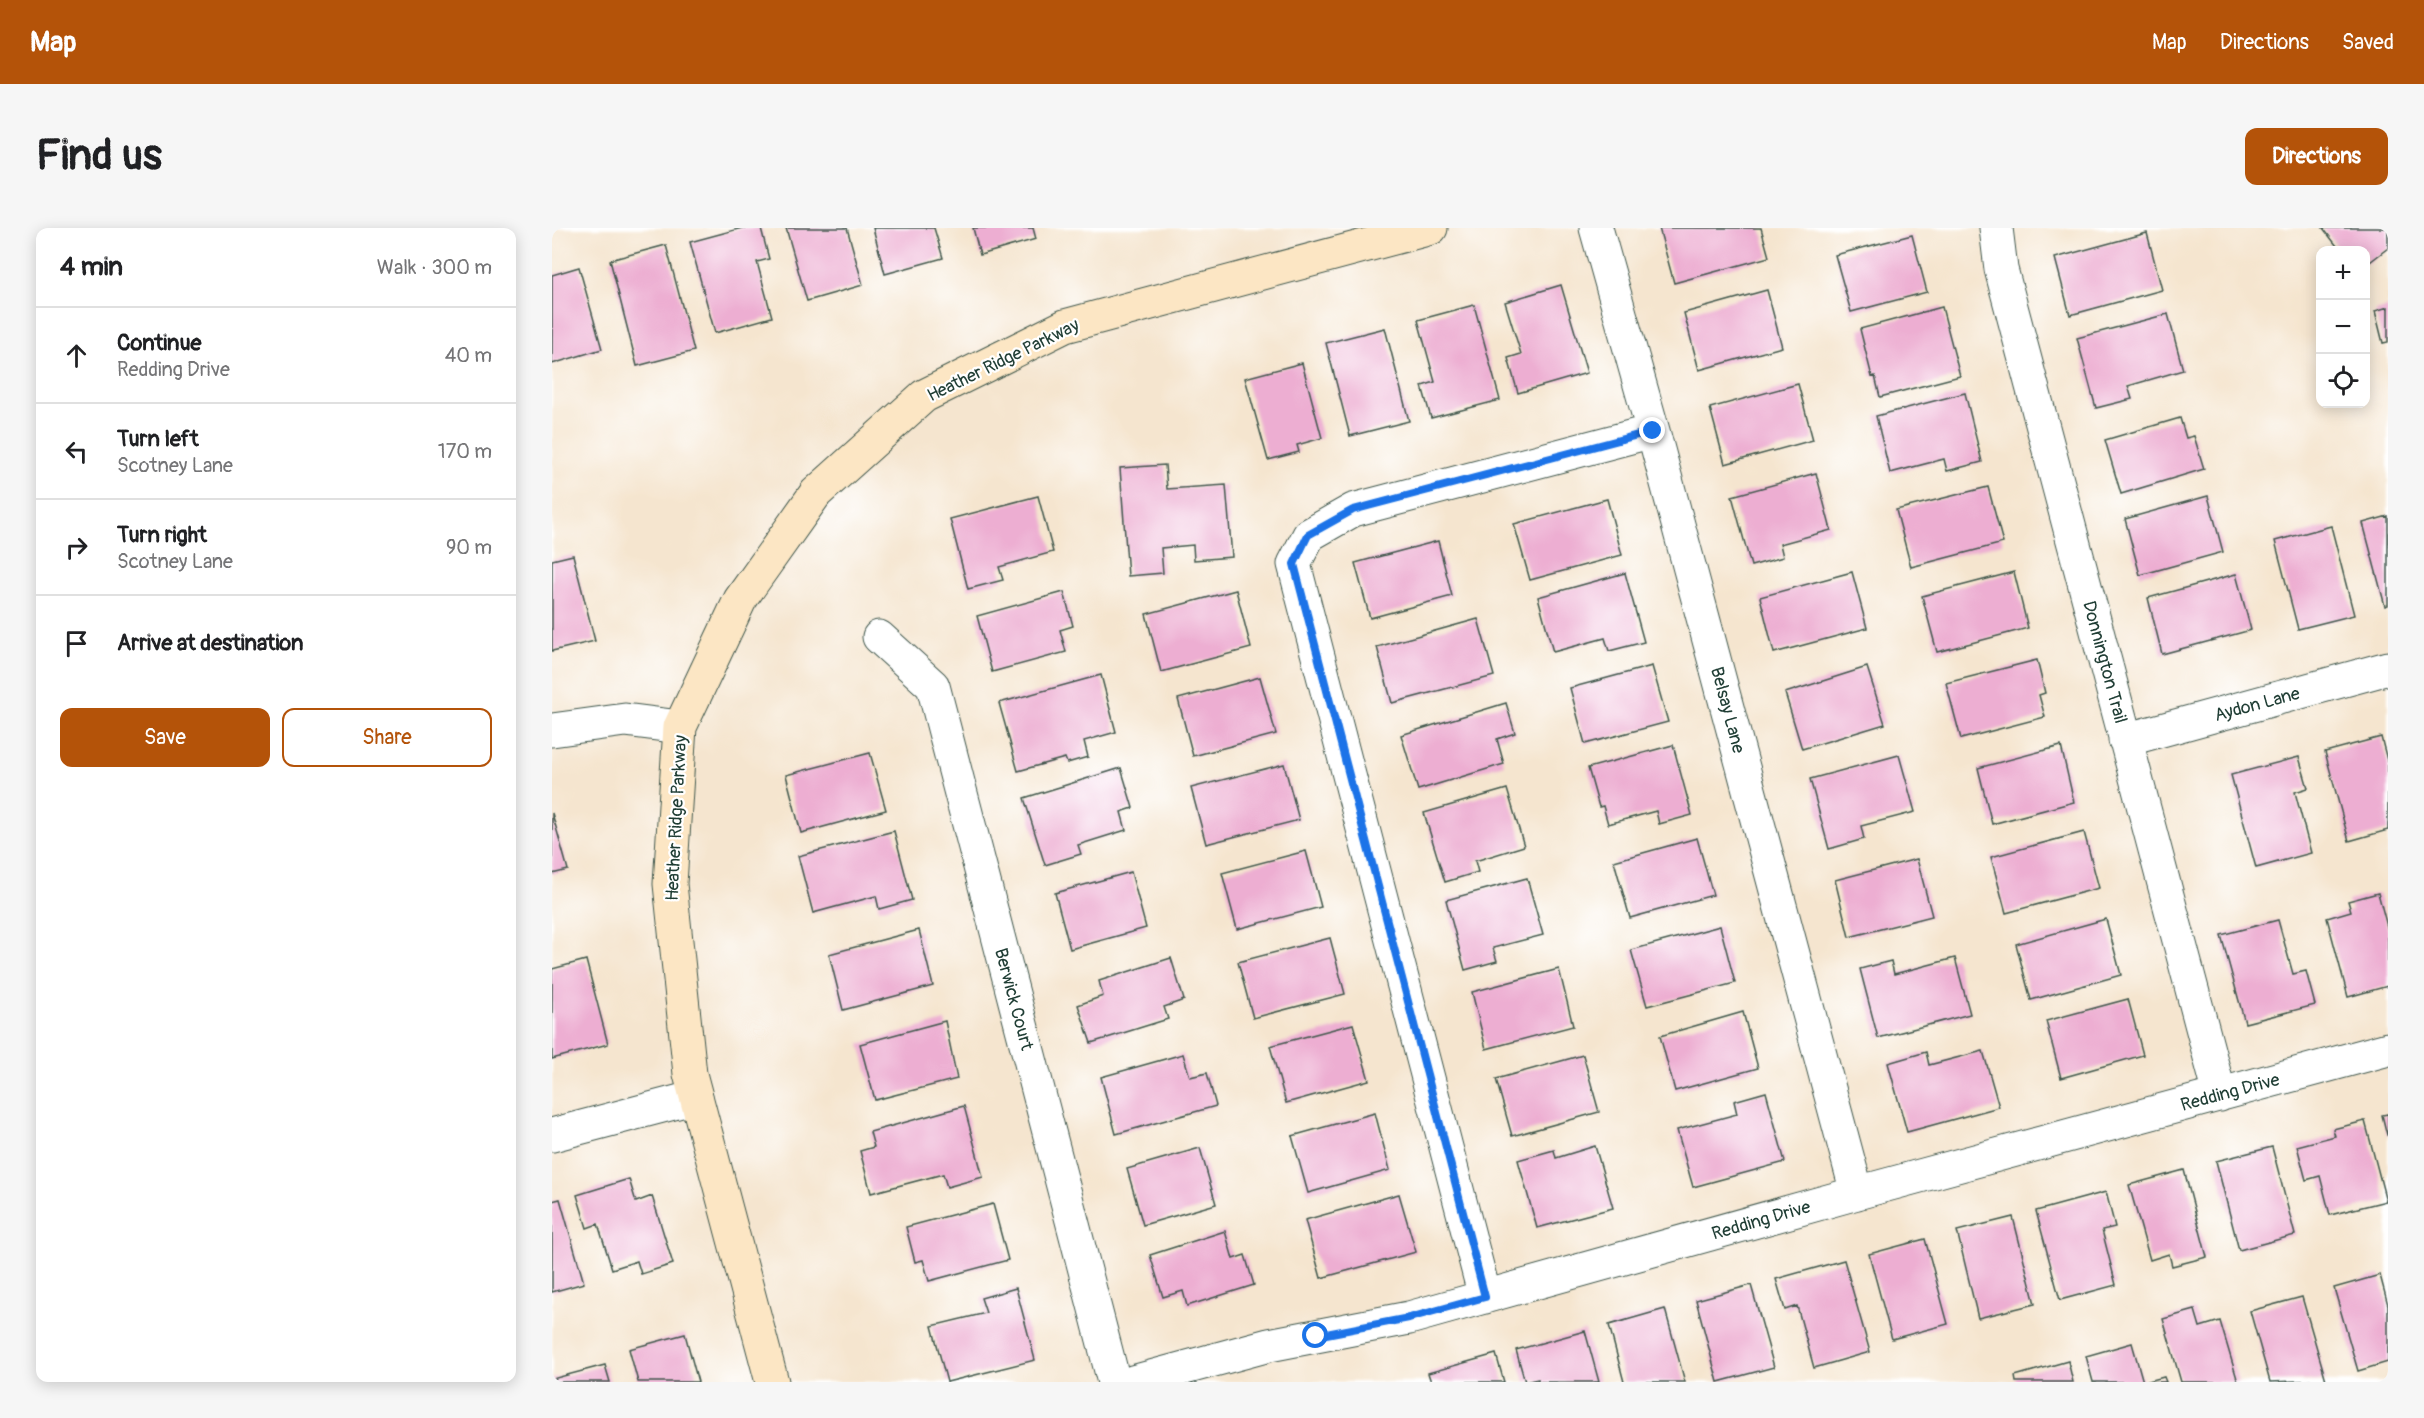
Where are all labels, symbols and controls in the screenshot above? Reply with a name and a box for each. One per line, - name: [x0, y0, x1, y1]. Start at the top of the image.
- text: Map: [30, 25, 76, 60]
- text: Map: [2152, 29, 2187, 56]
- text: Directions: [2220, 29, 2309, 56]
- text: Saved: [2342, 29, 2394, 56]
- button: Directions: [2245, 128, 2388, 185]
- text: Find us: [36, 130, 162, 182]
- map controls: [2316, 246, 2370, 408]
- button: +: [2316, 246, 2370, 300]
- text: 4 min: [60, 251, 123, 283]
- text: Walk · 300 m: [377, 255, 492, 280]
- button: −: [2316, 300, 2370, 354]
- street label: Heather Ridge Parkway: [924, 314, 1083, 407]
- text: Continue: [117, 329, 201, 357]
- icon: ahead: [60, 339, 93, 372]
- text: 40 m: [445, 343, 492, 368]
- button: locate: [2316, 354, 2370, 408]
- text: Redding Drive: [117, 357, 230, 382]
- route end: [1639, 417, 1665, 443]
- text: Turn left: [117, 425, 199, 453]
- icon: left: [60, 435, 93, 468]
- text: 170 m: [438, 439, 492, 464]
- text: Scotney Lane: [117, 453, 233, 478]
- text: Turn right: [117, 521, 207, 549]
- icon: right: [60, 531, 93, 564]
- text: 90 m: [446, 535, 492, 560]
- text: Scotney Lane: [117, 549, 233, 574]
- street label: Donnington Trail: [2077, 598, 2132, 726]
- icon: arrive: [60, 627, 93, 660]
- text: Arrive at destination: [117, 629, 303, 657]
- street label: Belsay Lane: [1705, 664, 1750, 756]
- street label: Aydon Lane: [2212, 682, 2303, 727]
- button: Save: [60, 708, 270, 767]
- button: Share: [282, 708, 492, 767]
- street label: Heather Ridge Parkway: [661, 734, 692, 902]
- street label: Berwick Court: [989, 945, 1038, 1053]
- street label: Redding Drive: [2178, 1068, 2282, 1117]
- street label: Redding Drive: [1709, 1195, 1813, 1246]
- route start: [1302, 1322, 1328, 1348]

